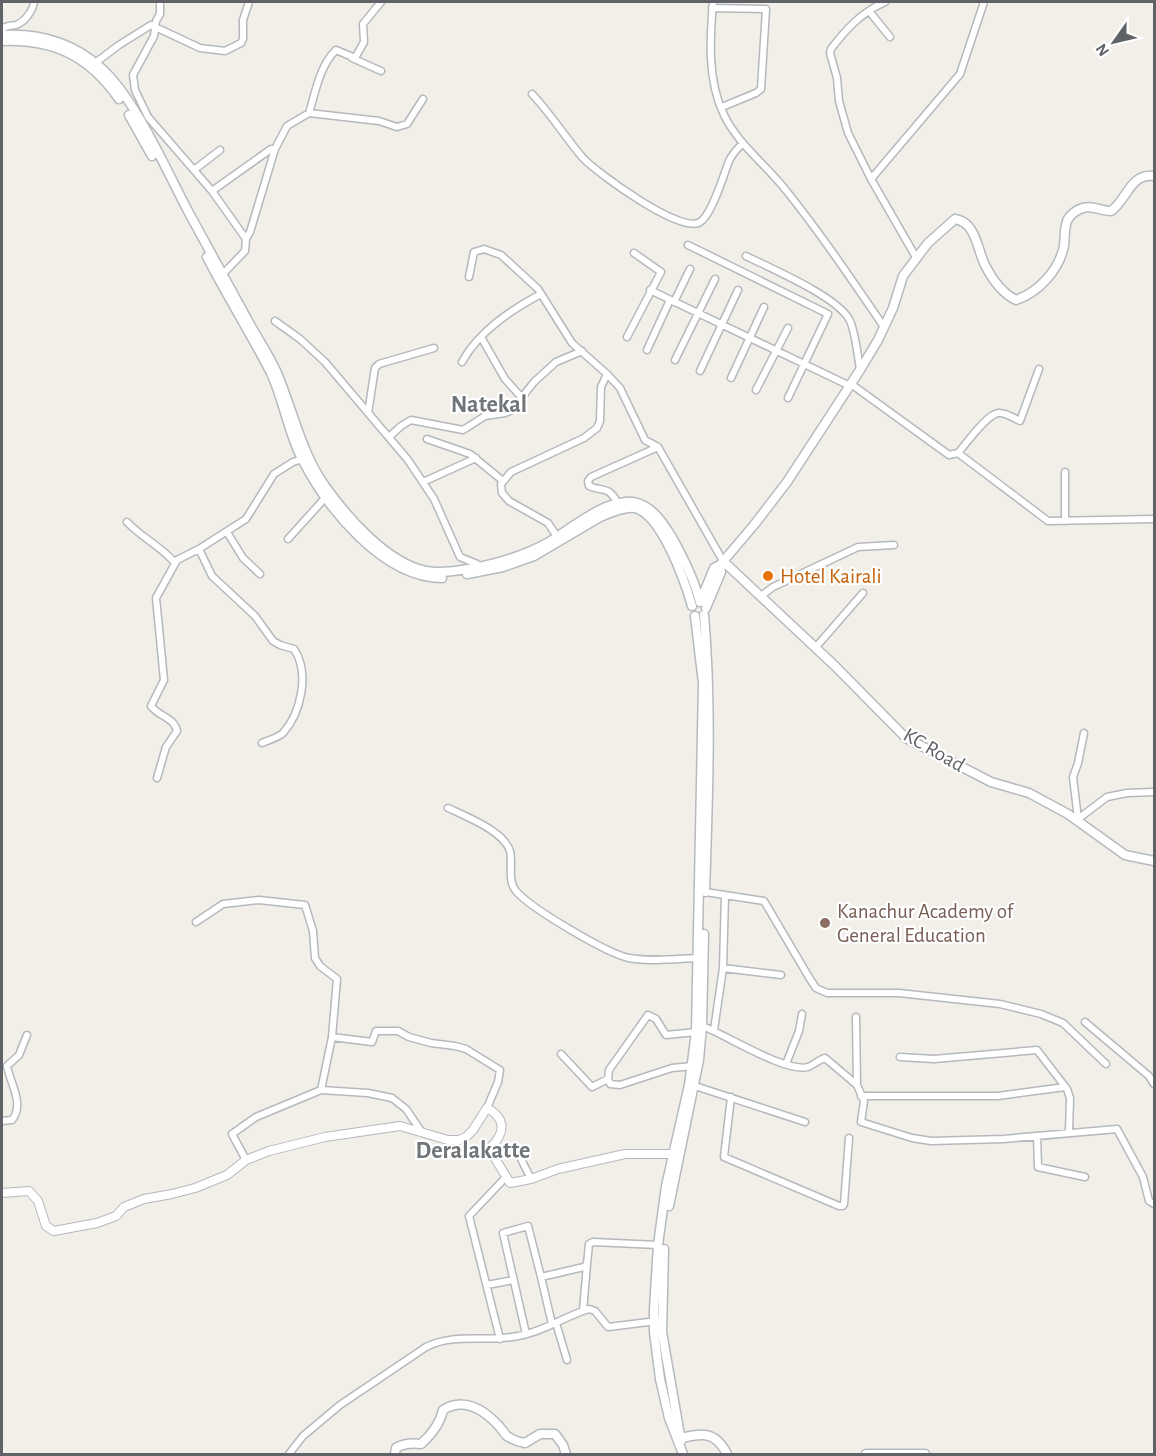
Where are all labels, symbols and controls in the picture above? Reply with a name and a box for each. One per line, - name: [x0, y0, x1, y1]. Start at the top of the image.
- north arrow: [1084, 12, 1144, 72]
- text: N: [1093, 41, 1112, 59]
- district label: Natekal: [451, 393, 527, 417]
- place label: Hotel Kairali: [780, 566, 882, 587]
- marker: Hotel Kairali: [761, 569, 775, 583]
- street label: KC Road: [900, 724, 968, 776]
- place label: Kanachur Academy of General Education: [837, 901, 1015, 946]
- marker: Kanachur Academy of General Education: [818, 916, 832, 930]
- district label: Deralakatte: [416, 1139, 530, 1163]

